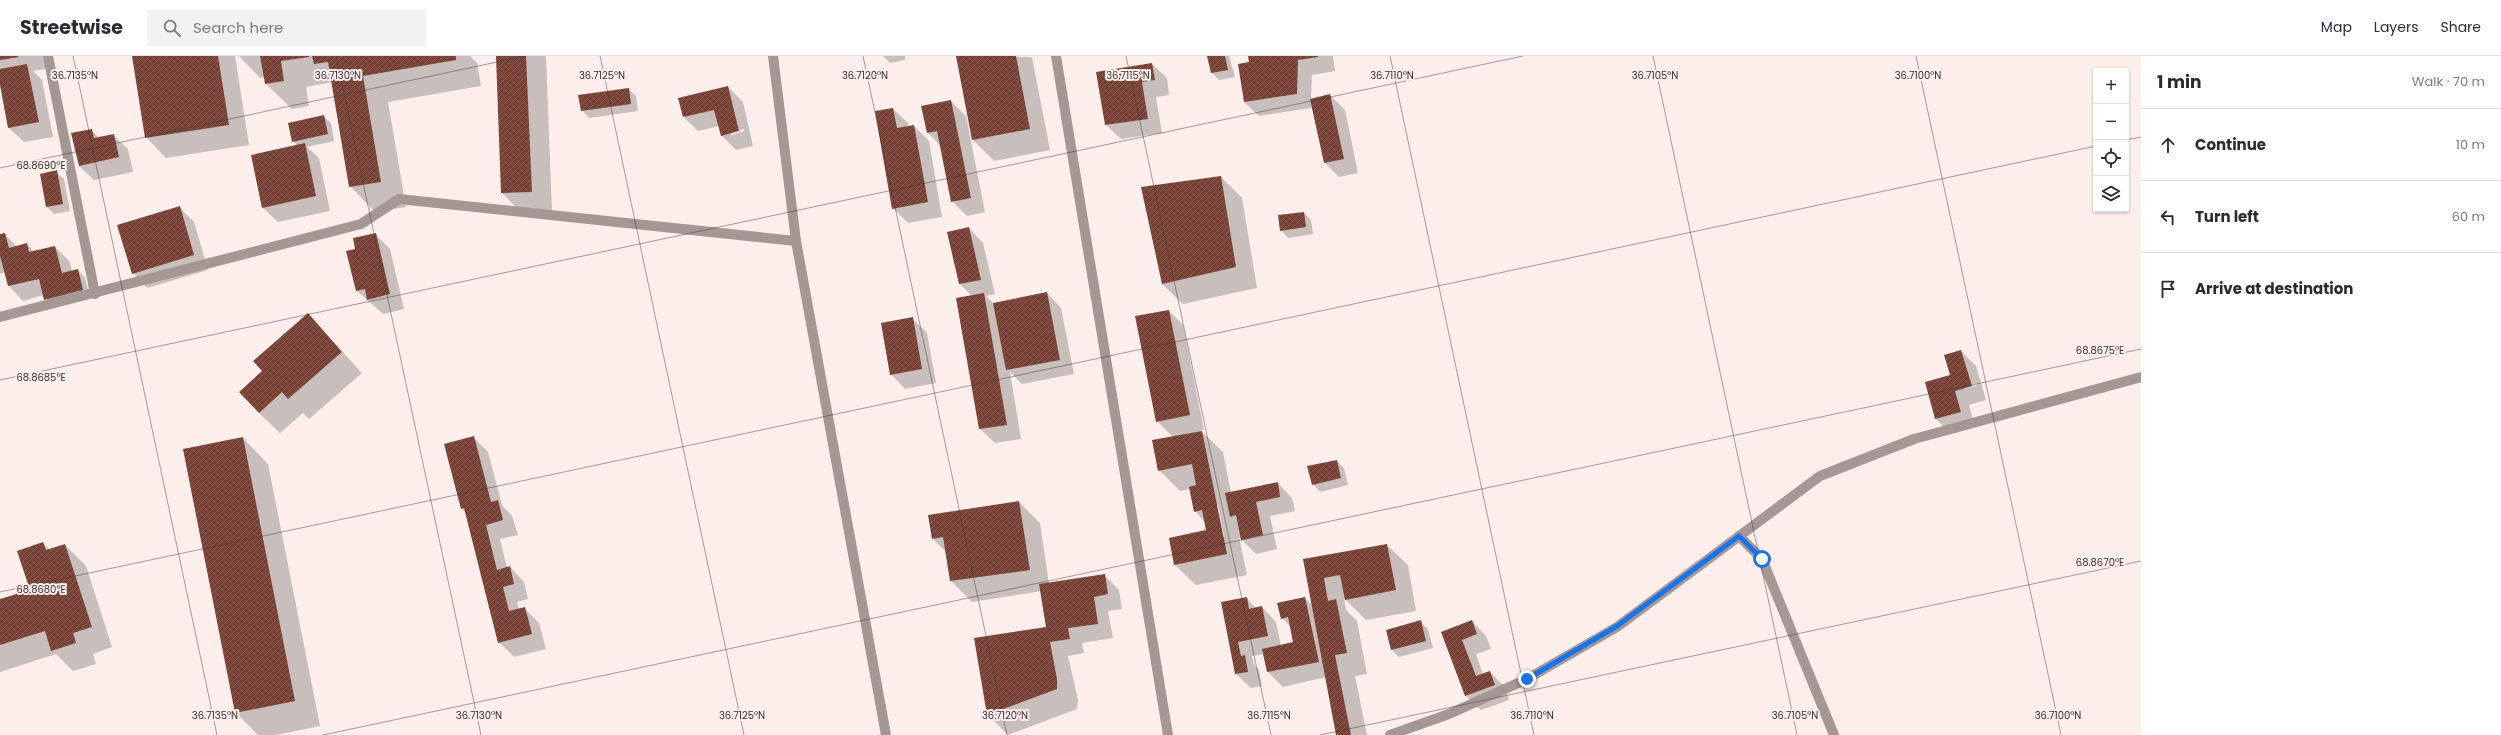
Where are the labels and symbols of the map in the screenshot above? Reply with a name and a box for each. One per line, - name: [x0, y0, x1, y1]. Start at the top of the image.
- text: 36.7135°N: [52, 68, 98, 83]
- text: 36.7130°N: [315, 68, 361, 83]
- text: 36.7125°N: [579, 68, 625, 83]
- text: 36.7120°N: [842, 68, 888, 83]
- text: 36.7115°N: [1106, 68, 1150, 83]
- text: 36.7110°N: [1370, 68, 1414, 83]
- text: 36.7105°N: [1632, 68, 1678, 83]
- text: 36.7100°N: [1895, 68, 1941, 83]
- text: 68.8690°E: [16, 158, 66, 173]
- text: 68.8675°E: [2076, 343, 2124, 358]
- text: 68.8685°E: [16, 370, 66, 385]
- route start: [1753, 550, 1771, 568]
- text: 68.8670°E: [2076, 555, 2124, 570]
- text: 68.8680°E: [16, 582, 66, 597]
- route end: [1518, 670, 1536, 688]
- text: 36.7135°N: [192, 708, 238, 723]
- text: 36.7130°N: [456, 708, 502, 723]
- text: 36.7125°N: [719, 708, 765, 723]
- text: 36.7120°N: [982, 708, 1028, 723]
- text: 36.7115°N: [1247, 708, 1291, 723]
- text: 36.7110°N: [1510, 708, 1554, 723]
- text: 36.7105°N: [1772, 708, 1818, 723]
- text: 36.7100°N: [2035, 708, 2081, 723]

